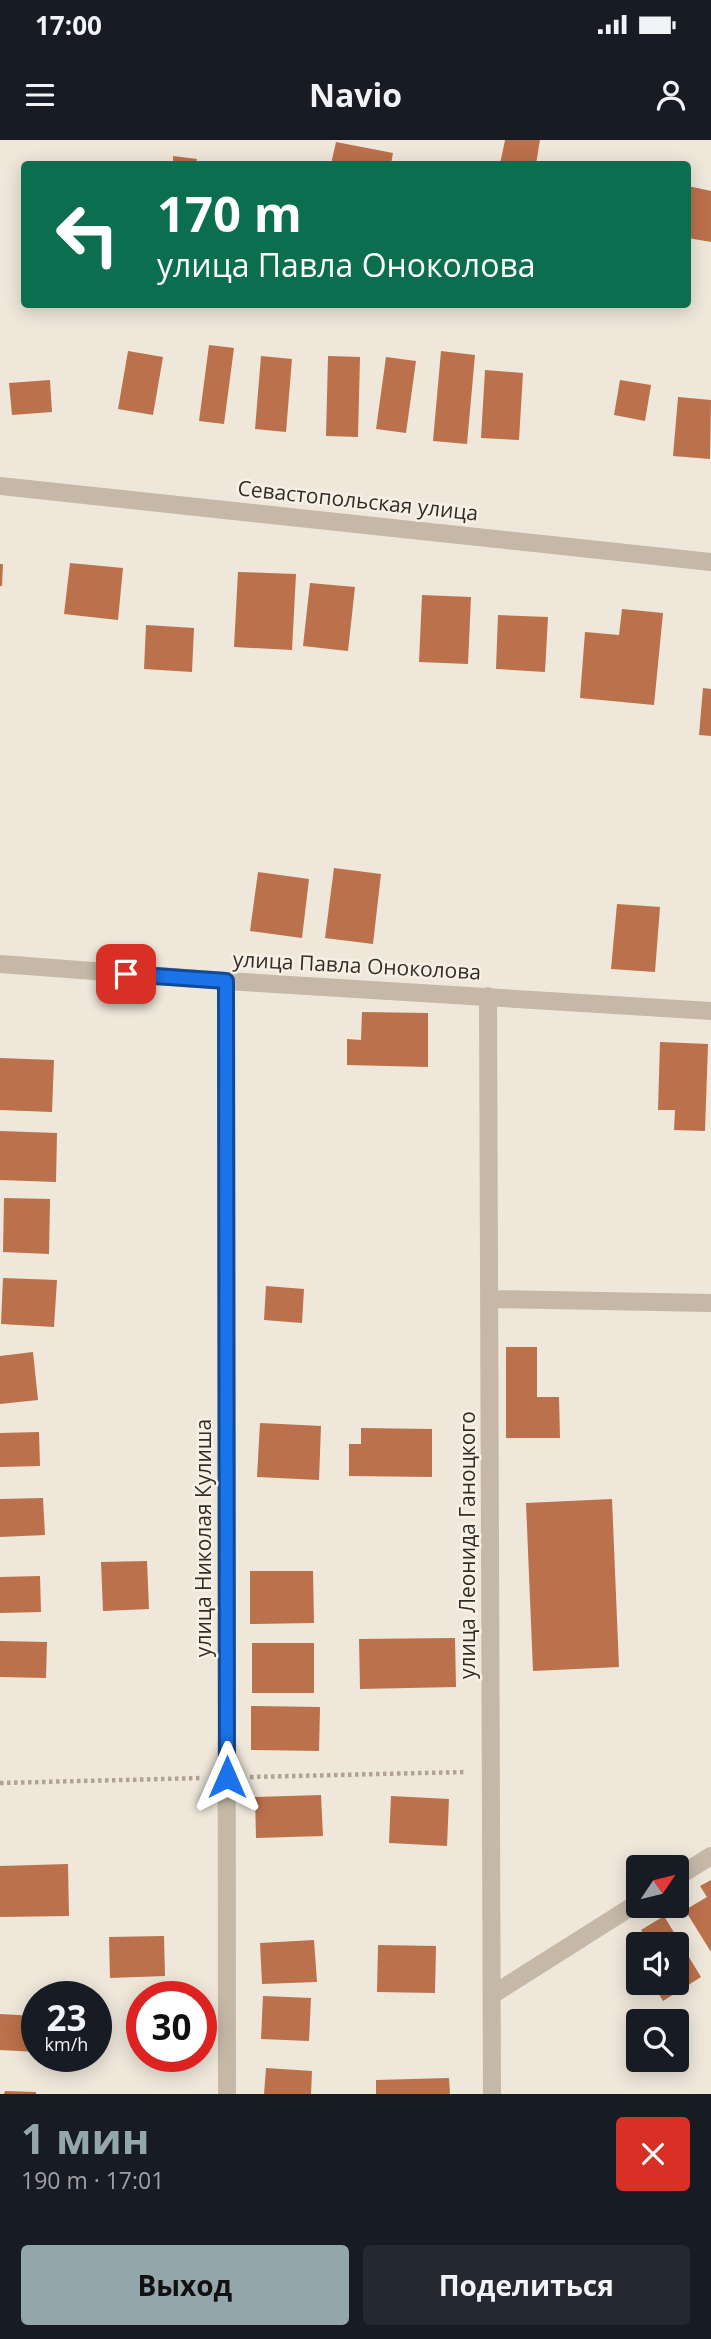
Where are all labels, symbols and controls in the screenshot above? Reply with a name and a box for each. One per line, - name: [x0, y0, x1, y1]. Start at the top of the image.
- text: 17:00: [35, 7, 102, 43]
- text: Navio: [309, 73, 402, 116]
- icon: menu: [21, 76, 59, 114]
- icon: person: [652, 76, 690, 114]
- text: 170 m: [157, 180, 302, 246]
- icon: left: [42, 189, 133, 280]
- text: улица Павла Оноколова: [157, 243, 536, 286]
- street label: Севастопольская улица: [236, 473, 480, 527]
- pin: [96, 944, 156, 1004]
- street label: улица Павла Оноколова: [232, 945, 482, 985]
- icon: arrive: [107, 955, 145, 993]
- street label: улица Леонида Ганоцкого: [453, 1411, 481, 1679]
- street label: улица Николая Кулиша: [189, 1419, 217, 1657]
- position arrow: [190, 1740, 264, 1814]
- north arrow: [626, 1855, 690, 1918]
- map controls: [626, 1855, 689, 2072]
- button: sound: [626, 1932, 689, 1995]
- speed limit sign: 30: [126, 1981, 217, 2072]
- text: 23: [46, 1994, 87, 2041]
- button: search: [626, 2009, 689, 2072]
- text: km/h: [45, 2032, 88, 2056]
- text: 1 мин: [21, 2109, 149, 2166]
- button: close: [616, 2117, 690, 2191]
- text: 190 m · 17:01: [21, 2164, 164, 2196]
- button: Выход: [21, 2245, 349, 2325]
- button: Поделиться: [363, 2245, 690, 2325]

